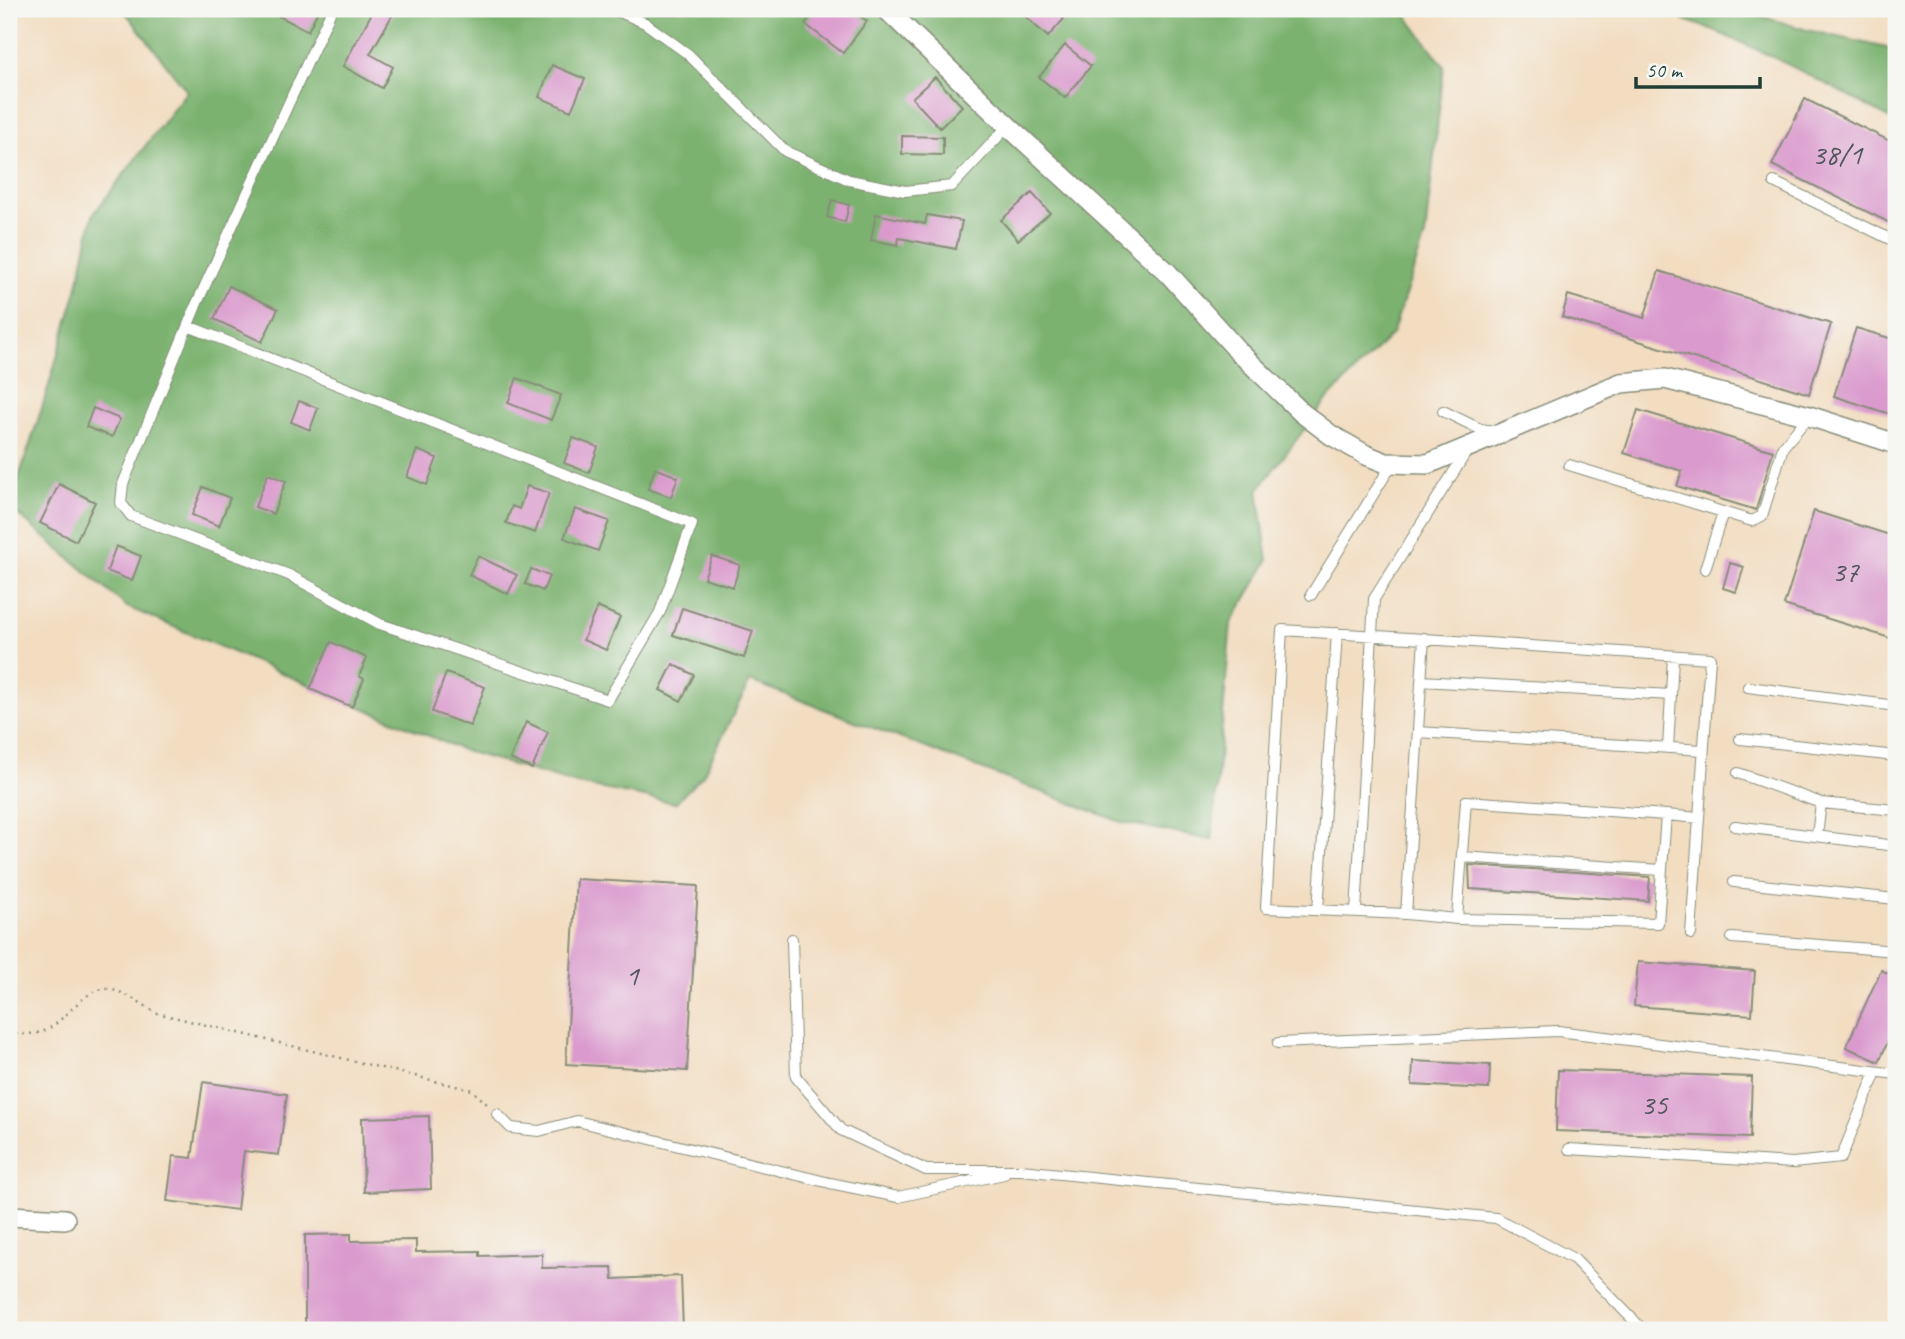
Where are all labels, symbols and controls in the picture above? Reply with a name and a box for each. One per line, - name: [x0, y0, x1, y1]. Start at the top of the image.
- scale bar: [1636, 46, 1760, 90]
- text: 50 m: [1646, 57, 1684, 83]
- house number: 38/1: [1812, 135, 1864, 173]
- house number: 37: [1832, 552, 1860, 590]
- house number: 1: [625, 956, 640, 994]
- house number: 35: [1641, 1085, 1669, 1123]

